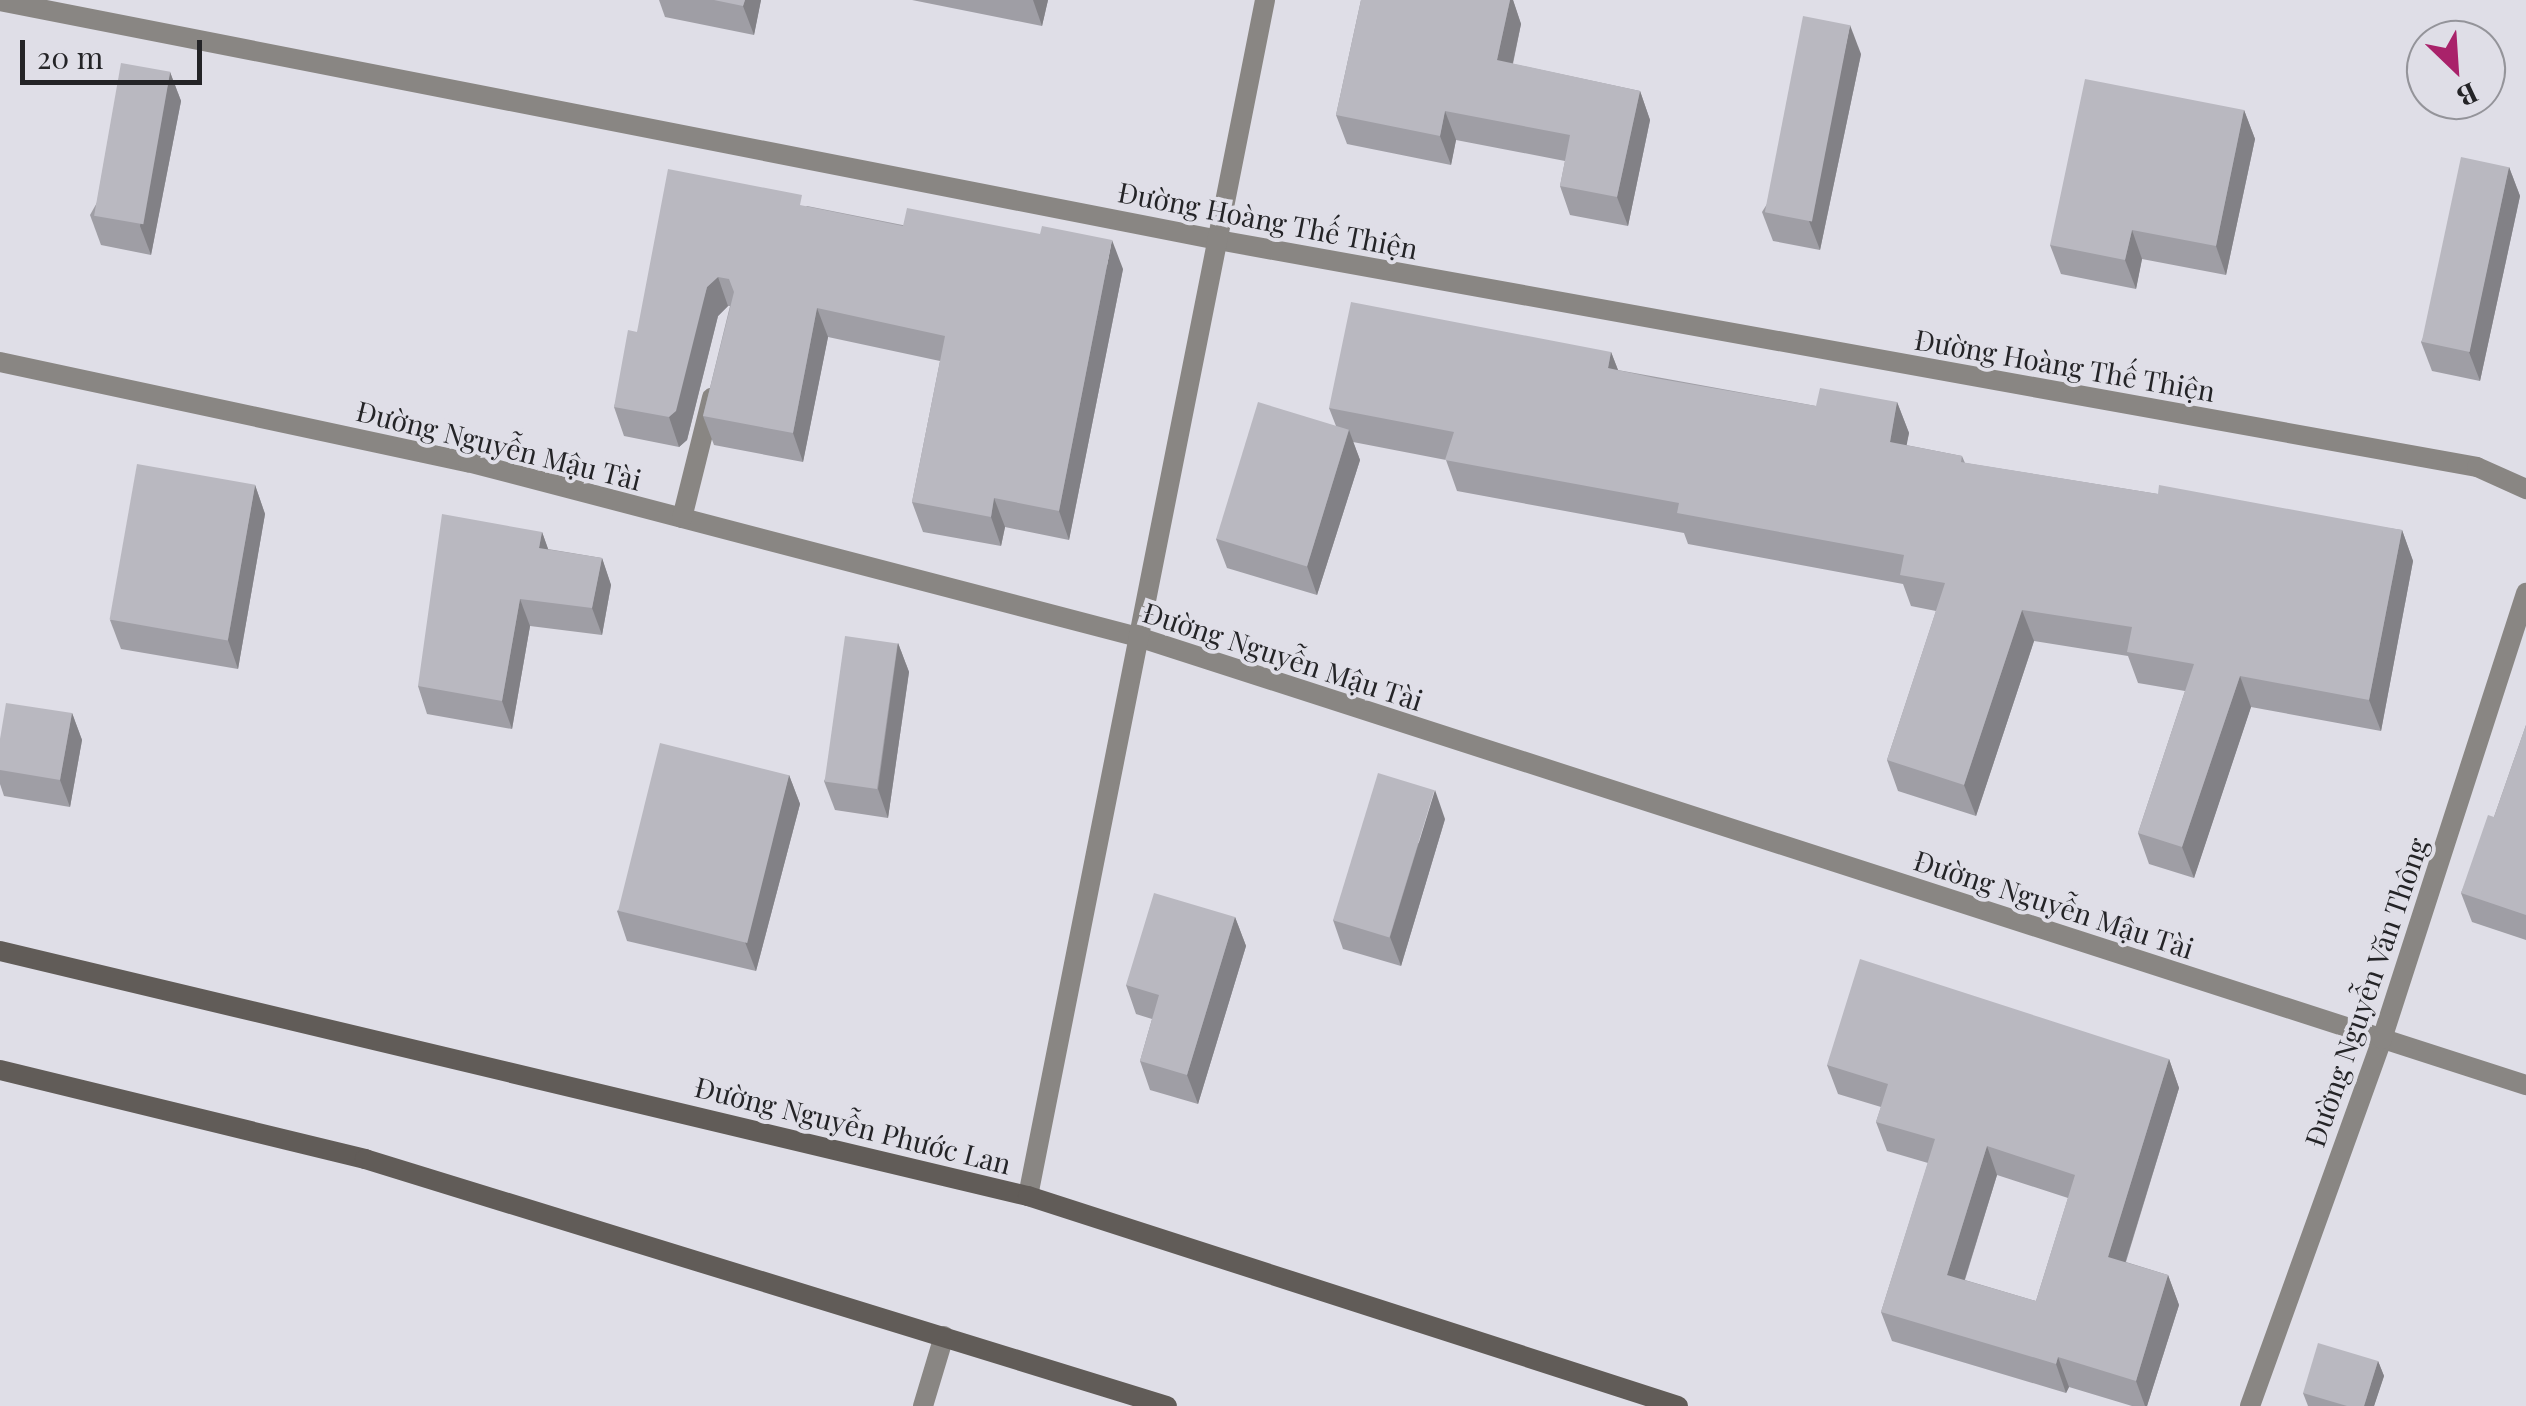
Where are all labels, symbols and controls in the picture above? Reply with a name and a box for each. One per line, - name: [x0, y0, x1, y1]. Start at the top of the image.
- scale bar: [25, 20, 208, 82]
- north arrow: [2406, 20, 2506, 120]
- text: 20 m: [37, 37, 103, 77]
- text: B: [2452, 75, 2484, 117]
- street label: Đường Hoàng Thế Thiện: [1115, 174, 1421, 266]
- street label: Đường Hoàng Thế Thiện: [1911, 322, 2219, 408]
- street label: Đường Nguyễn Mậu Tài: [353, 393, 645, 497]
- street label: Đường Nguyễn Mậu Tài: [1139, 595, 1427, 717]
- street label: Đường Nguyễn Văn Thông: [2297, 832, 2435, 1152]
- street label: Đường Nguyễn Mậu Tài: [1910, 843, 2198, 965]
- street label: Đường Nguyễn Phước Lan: [692, 1069, 1014, 1181]

